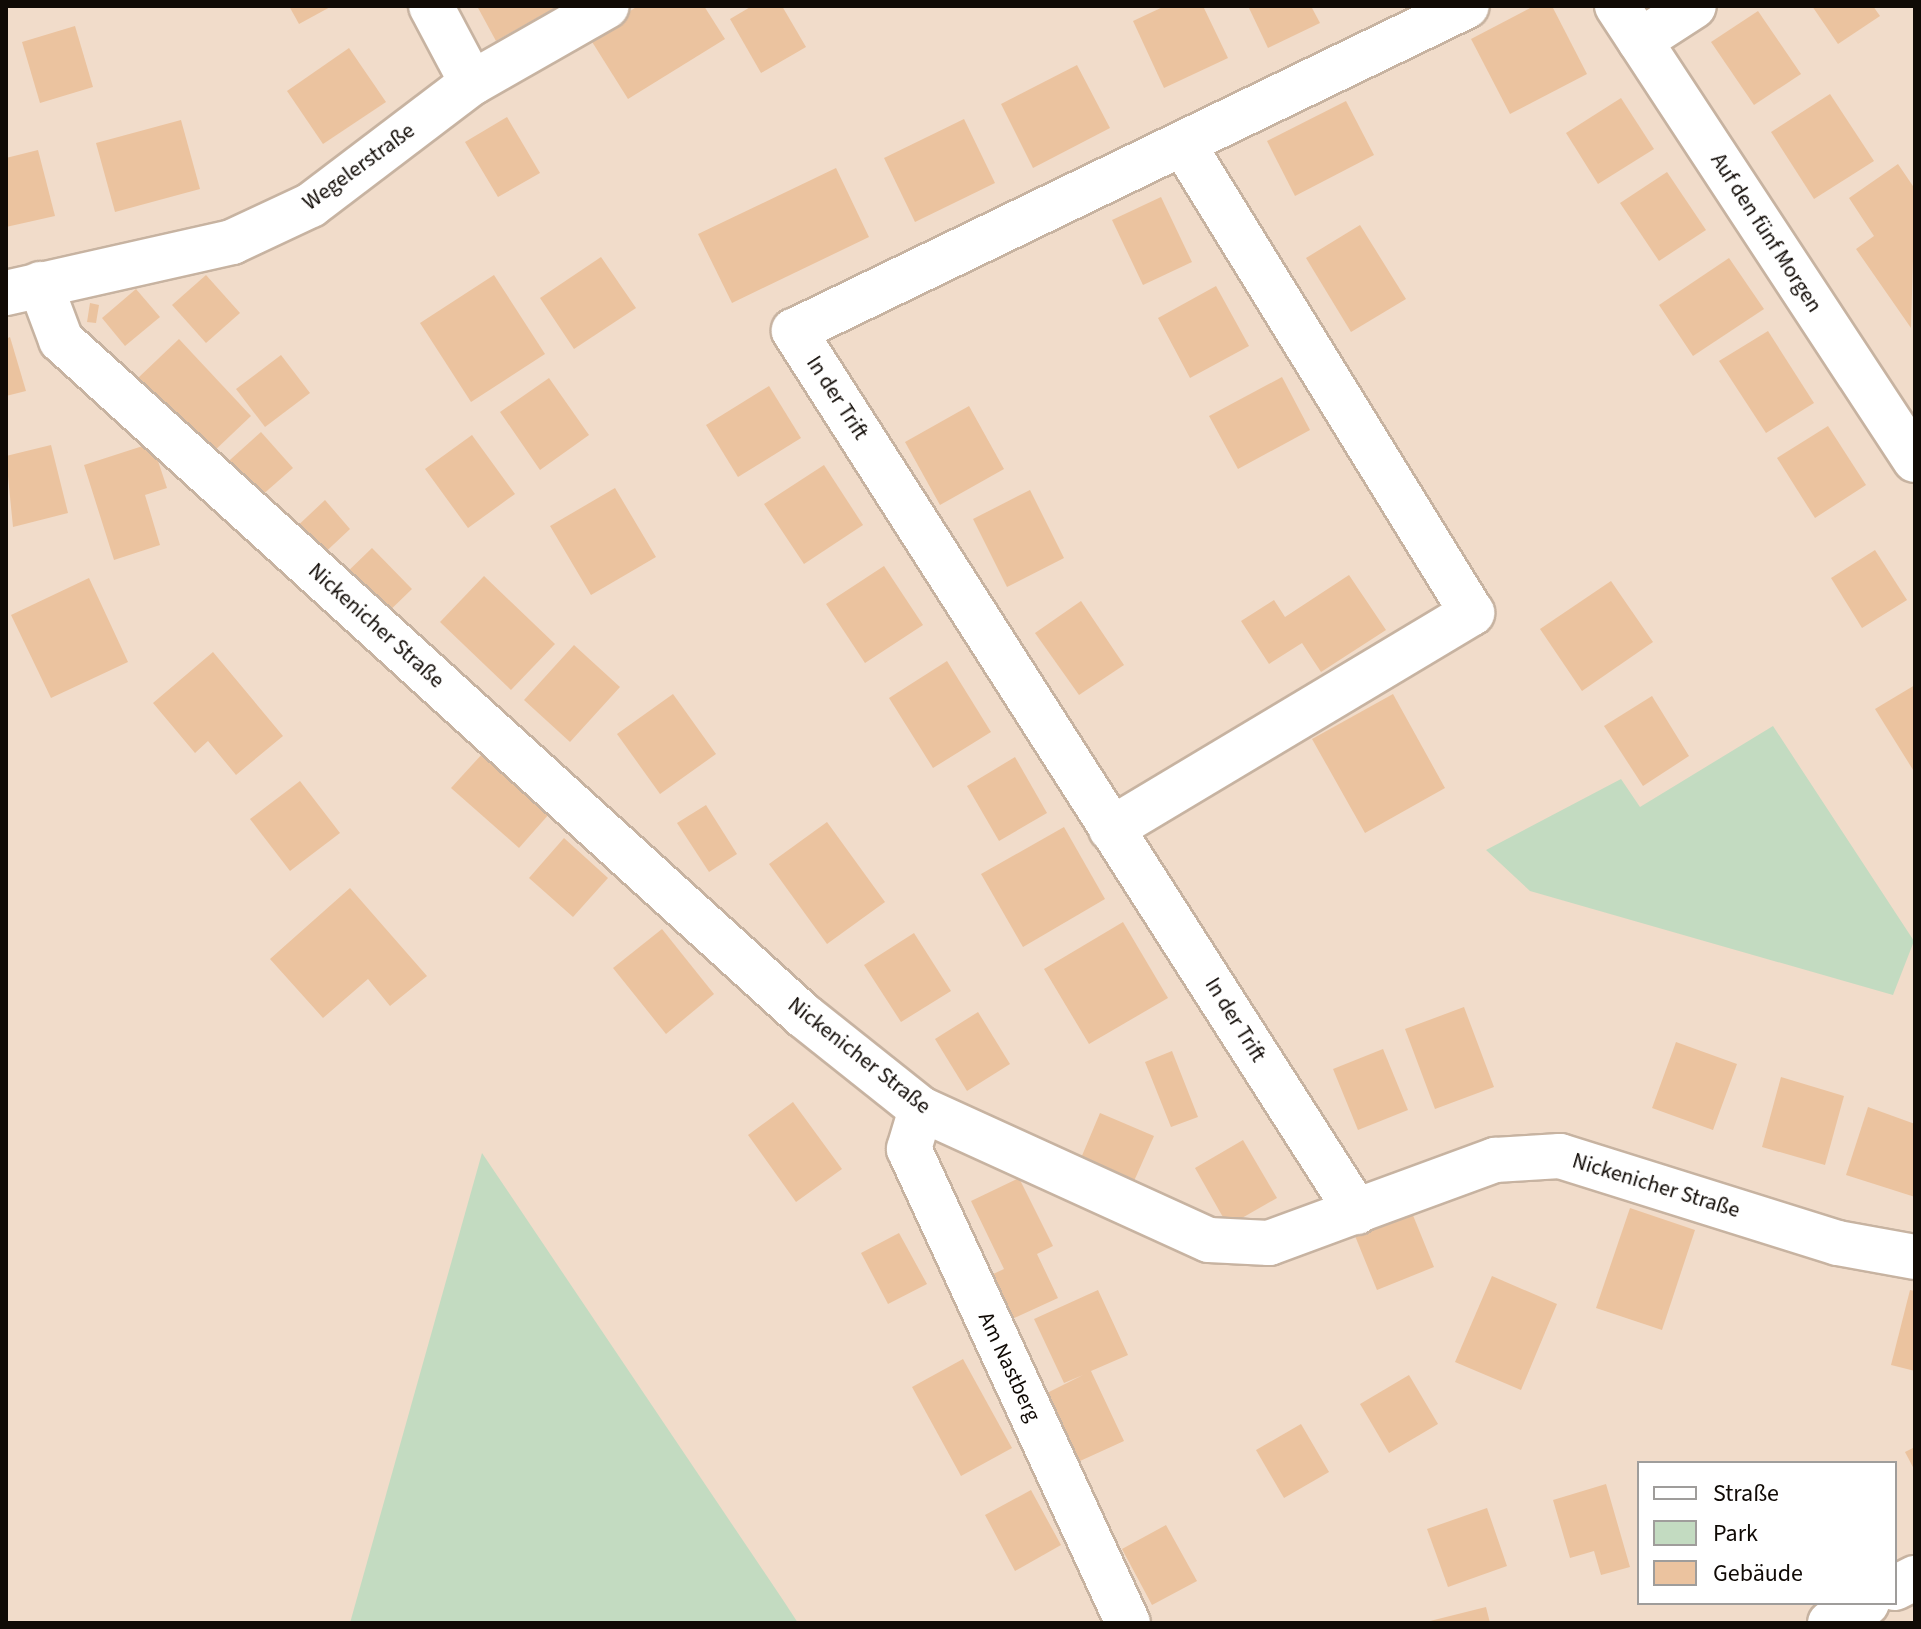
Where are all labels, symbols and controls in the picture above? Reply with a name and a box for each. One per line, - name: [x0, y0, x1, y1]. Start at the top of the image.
- street label: Wegelerstraße: [298, 118, 420, 216]
- street label: Auf den fünf Morgen: [1705, 148, 1827, 318]
- street label: In der Trift: [800, 351, 874, 445]
- street label: Nickenicher Straße: [303, 558, 449, 694]
- street label: In der Trift: [1199, 973, 1271, 1067]
- street label: Nickenicher Straße: [782, 992, 936, 1120]
- street label: Nickenicher Straße: [1569, 1148, 1743, 1224]
- street label: Am Nastberg: [972, 1308, 1046, 1426]
- legend: [1637, 1461, 1897, 1605]
- text: Straße: [1713, 1476, 1779, 1511]
- text: Park: [1713, 1516, 1758, 1551]
- text: Gebäude: [1713, 1556, 1803, 1591]

